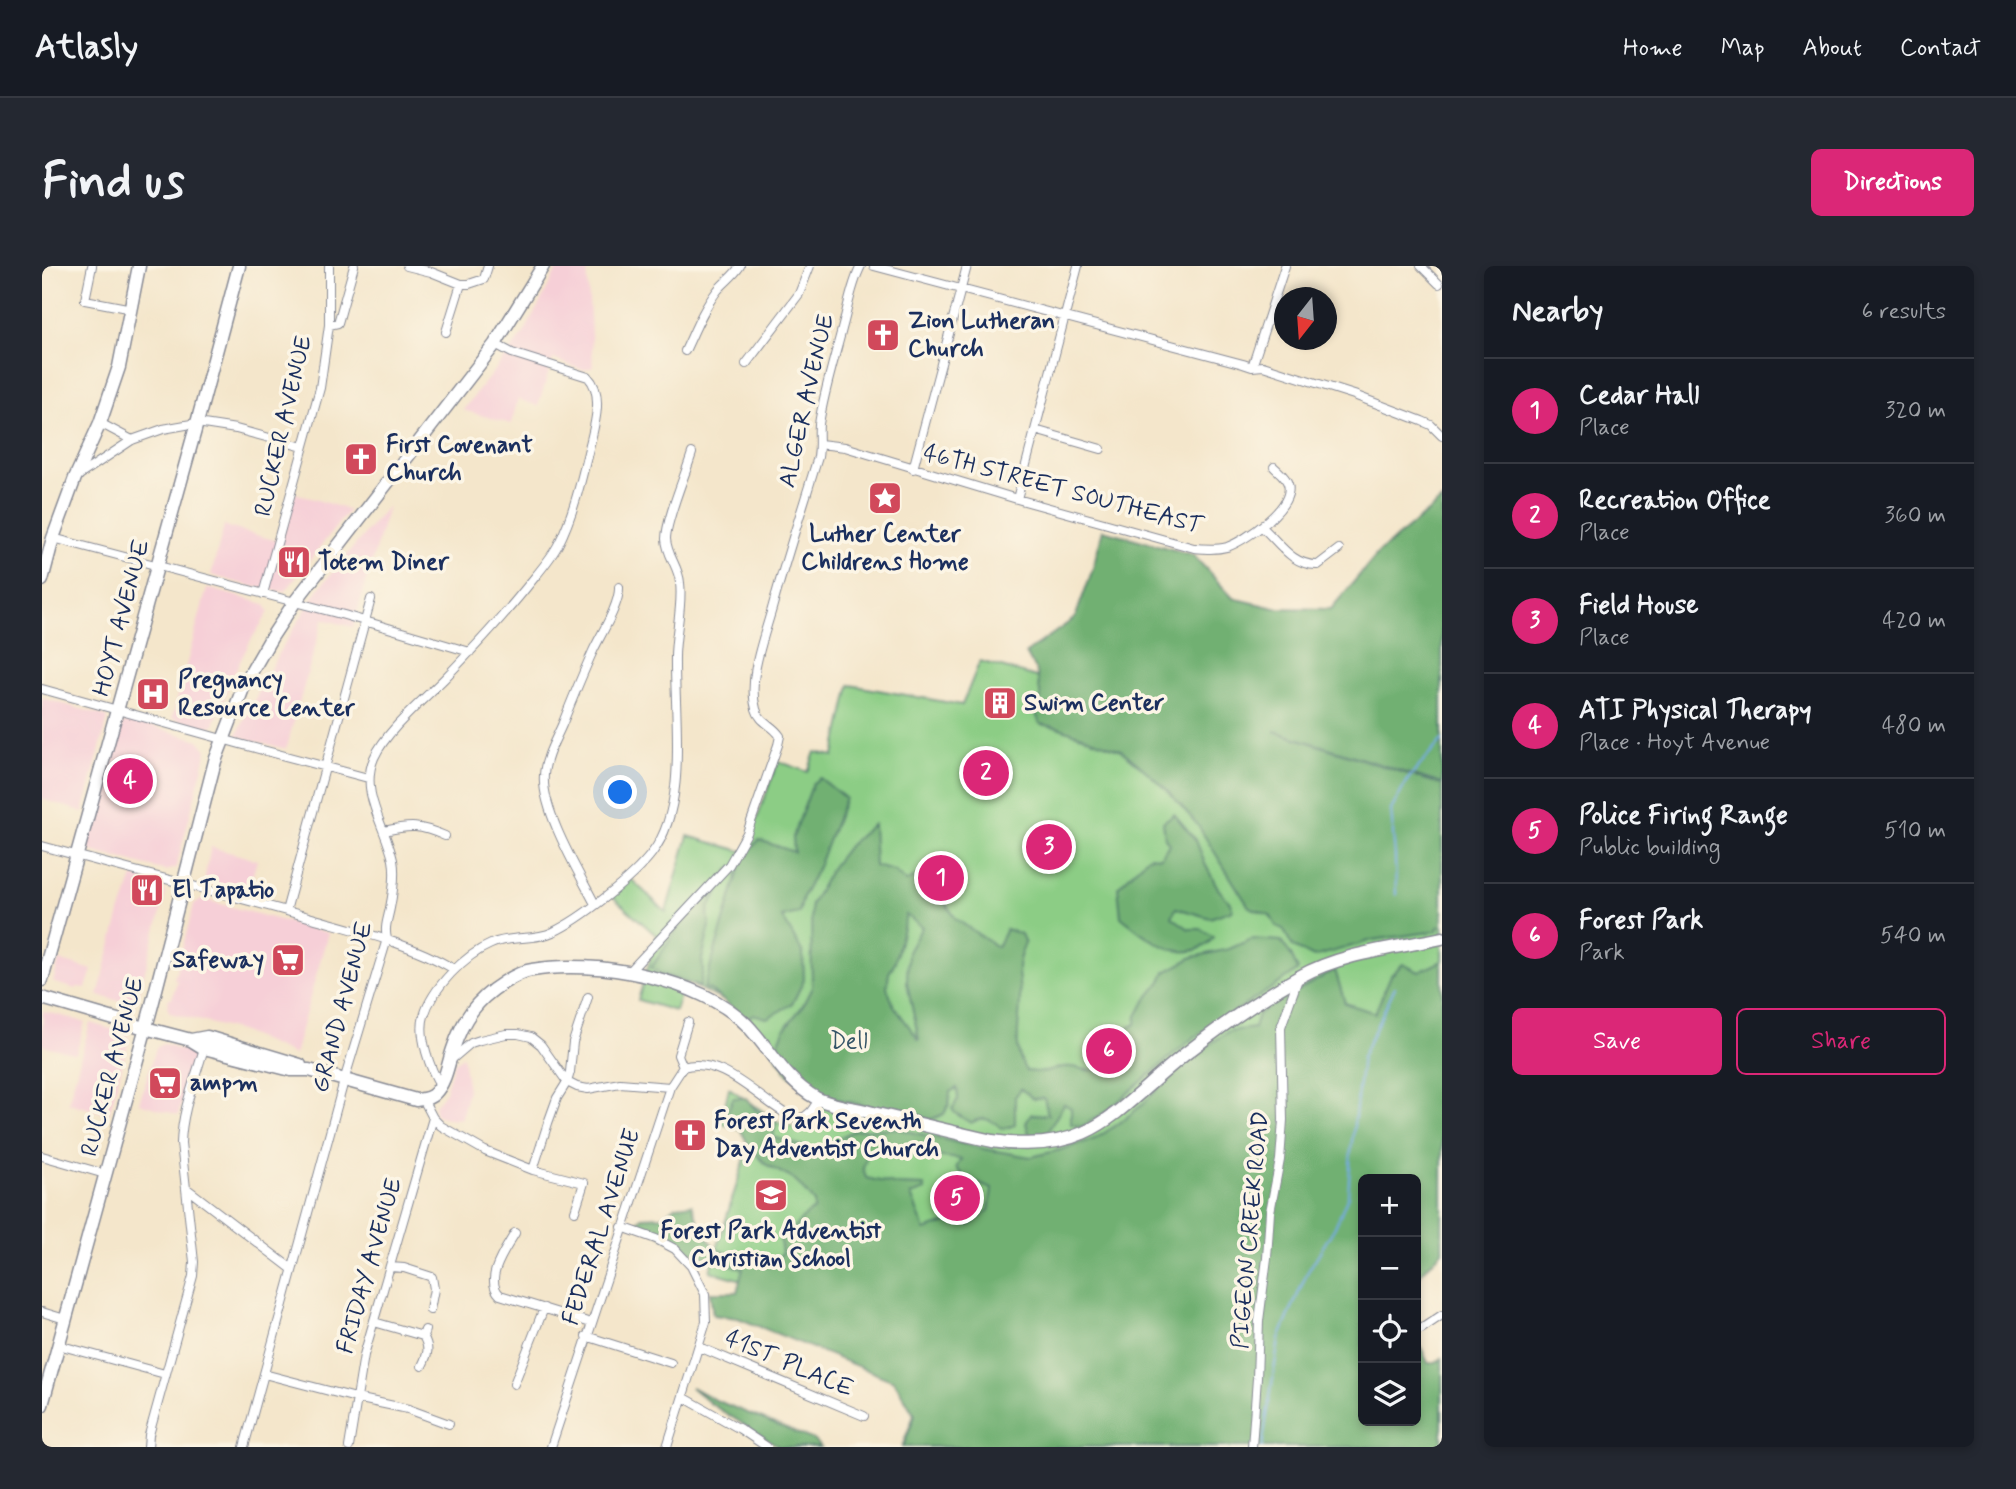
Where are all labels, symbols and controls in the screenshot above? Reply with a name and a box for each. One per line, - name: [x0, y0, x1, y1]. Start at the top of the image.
- text: Atlasly: [35, 26, 138, 70]
- text: Home: [1623, 33, 1683, 64]
- text: Map: [1721, 33, 1765, 64]
- text: About: [1803, 33, 1862, 64]
- text: Contact: [1900, 33, 1981, 64]
- button: Directions: [1811, 149, 1974, 216]
- text: Find us: [42, 150, 185, 215]
- north arrow: [1274, 287, 1337, 350]
- text: Nearby: [1512, 292, 1603, 331]
- text: 6 results: [1862, 297, 1946, 327]
- place label: Zion Lutheran Church: [908, 306, 1055, 365]
- street label: ALGER AVENUE: [772, 311, 842, 491]
- church icon: Zion Lutheran Church: [864, 316, 902, 354]
- street label: RUCKER AVENUE: [248, 332, 320, 519]
- text: Cedar Hall: [1579, 379, 1699, 413]
- text: 1: [1530, 396, 1540, 426]
- text: 320 m: [1885, 396, 1946, 426]
- text: Place: [1579, 413, 1630, 443]
- place label: First Covenant Church: [386, 430, 534, 489]
- street label: 46TH STREET SOUTHEAST: [920, 438, 1207, 542]
- church icon: First Covenant Church: [342, 440, 380, 478]
- place icon: Luther Center Childrens Home: [866, 479, 904, 517]
- text: Recreation Office: [1579, 484, 1771, 518]
- text: 2: [1529, 501, 1541, 531]
- text: 360 m: [1885, 501, 1946, 531]
- text: Place: [1579, 518, 1630, 548]
- place label: Luther Center Childrens Home: [801, 519, 969, 578]
- street label: HOYT AVENUE: [86, 536, 158, 700]
- restaurant icon: Totem Diner: [275, 543, 313, 581]
- place label: Totem Diner: [318, 547, 450, 578]
- text: Field House: [1579, 589, 1699, 623]
- text: 3: [1530, 606, 1540, 636]
- text: 420 m: [1882, 606, 1946, 636]
- text: Place: [1579, 623, 1630, 653]
- place label: Pregnancy Resource Center: [178, 665, 356, 724]
- hospital icon: Pregnancy Resource Center: [134, 675, 172, 713]
- building icon: Swim Center: [981, 684, 1019, 722]
- place label: Swim Center: [1024, 688, 1164, 719]
- text: ATI Physical Therapy: [1579, 694, 1811, 728]
- text: 4: [1528, 711, 1542, 741]
- text: 480 m: [1882, 711, 1946, 741]
- text: Place · Hoyt Avenue: [1579, 728, 1770, 758]
- pin: 2: [963, 747, 1009, 799]
- pin: 4: [107, 755, 153, 807]
- your location: [603, 775, 637, 809]
- text: Police Firing Range: [1579, 799, 1788, 833]
- text: 5: [1528, 816, 1542, 846]
- text: 510 m: [1884, 816, 1946, 846]
- pin: 3: [1026, 821, 1072, 873]
- text: Public building: [1579, 833, 1721, 863]
- pin: 1: [918, 852, 964, 904]
- restaurant icon: El Tapatio: [128, 871, 166, 909]
- place label: El Tapatio: [172, 875, 274, 906]
- text: Forest Park: [1579, 904, 1703, 938]
- street label: GRAND AVENUE: [305, 918, 381, 1096]
- text: 6: [1529, 921, 1541, 951]
- text: 540 m: [1880, 921, 1946, 951]
- text: Park: [1579, 938, 1625, 968]
- supermarket icon: Safeway: [269, 941, 307, 979]
- place label: Safeway: [172, 945, 264, 976]
- street label: RUCKER AVENUE: [74, 974, 152, 1160]
- button: Save: [1512, 1008, 1722, 1075]
- button: Share: [1736, 1008, 1946, 1075]
- pin: 6: [1086, 1025, 1132, 1077]
- park label: Dell: [830, 1026, 868, 1057]
- supermarket icon: ampm: [146, 1064, 184, 1102]
- place label: ampm: [190, 1068, 258, 1099]
- place label: Forest Park Seventh Day Adventist Church: [714, 1106, 939, 1165]
- street label: PIGEON CREEK ROAD: [1225, 1110, 1277, 1350]
- church icon: Forest Park Seventh Day Adventist Church: [671, 1116, 709, 1154]
- street label: FEDERAL AVENUE: [556, 1125, 648, 1329]
- pin: 5: [934, 1172, 980, 1224]
- street label: FRIDAY AVENUE: [330, 1174, 410, 1358]
- map controls: [1358, 1174, 1421, 1426]
- button: +: [1358, 1174, 1421, 1237]
- school or university icon: Forest Park Adventist Christian School: [752, 1176, 790, 1214]
- place label: Forest Park Adventist Christian School: [661, 1216, 882, 1275]
- button: −: [1358, 1237, 1421, 1300]
- button: locate: [1358, 1300, 1421, 1363]
- street label: 41ST PLACE: [720, 1323, 858, 1405]
- button: layers: [1358, 1363, 1421, 1426]

